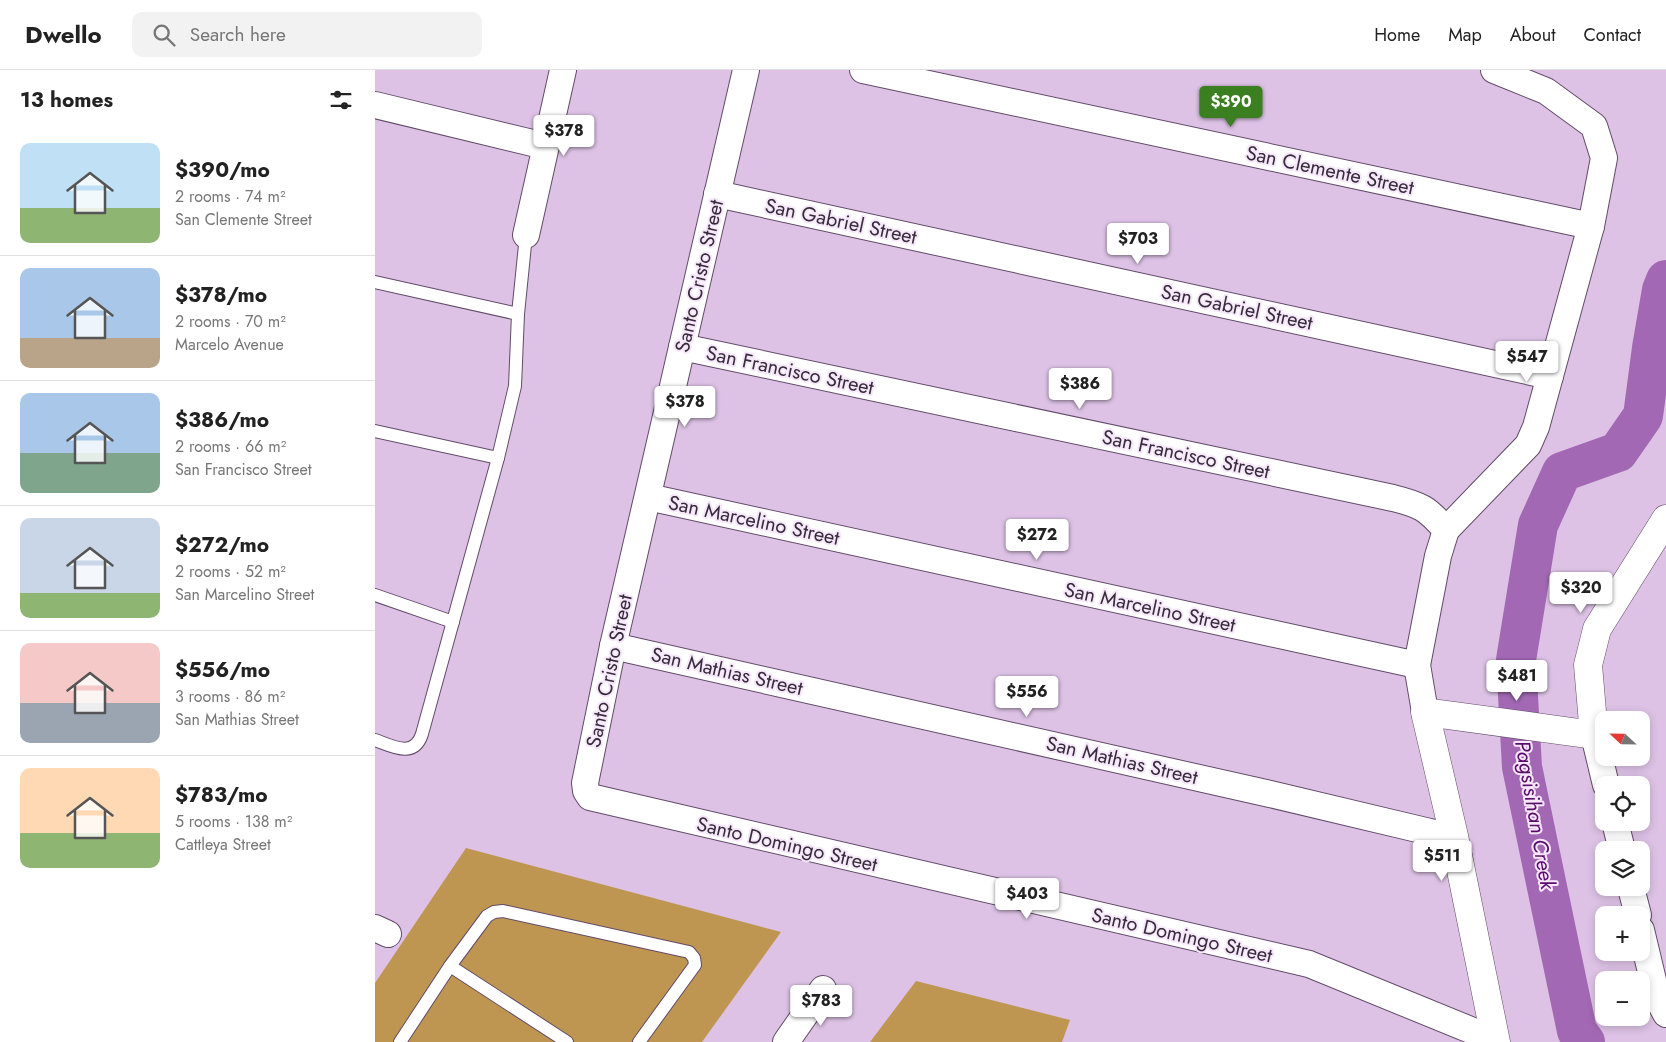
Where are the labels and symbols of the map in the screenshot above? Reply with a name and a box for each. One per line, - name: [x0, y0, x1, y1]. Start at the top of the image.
- pin: $390: [1201, 85, 1261, 128]
- pin: $378: [534, 114, 594, 157]
- street label: San Clemente Street: [1243, 139, 1417, 202]
- street label: San Gabriel Street: [762, 191, 920, 252]
- street label: Santo Cristo Street: [668, 197, 731, 355]
- pin: $703: [1108, 222, 1168, 265]
- street label: San Gabriel Street: [1158, 277, 1316, 338]
- street label: San Francisco Street: [703, 339, 877, 402]
- pin: $547: [1497, 340, 1557, 383]
- pin: $386: [1050, 368, 1110, 410]
- pin: $378: [655, 386, 715, 428]
- street label: San Francisco Street: [1099, 423, 1273, 486]
- street label: San Marcelino Street: [666, 488, 842, 553]
- pin: $272: [1007, 518, 1067, 561]
- pin: $320: [1551, 572, 1611, 614]
- street label: San Marcelino Street: [1062, 575, 1238, 640]
- street label: Santo Cristo Street: [579, 592, 640, 750]
- street label: San Mathias Street: [648, 640, 806, 703]
- pin: $481: [1487, 660, 1547, 702]
- pin: $556: [997, 676, 1057, 718]
- north arrow: [1595, 711, 1650, 766]
- street label: San Mathias Street: [1043, 729, 1201, 792]
- water label: Pagsisihan Creek: [1507, 738, 1563, 893]
- street label: Santo Domingo Street: [694, 810, 880, 879]
- pin: $511: [1412, 840, 1472, 882]
- pin: $403: [997, 878, 1057, 920]
- street label: Santo Domingo Street: [1089, 901, 1275, 970]
- pin: $783: [791, 984, 851, 1027]

